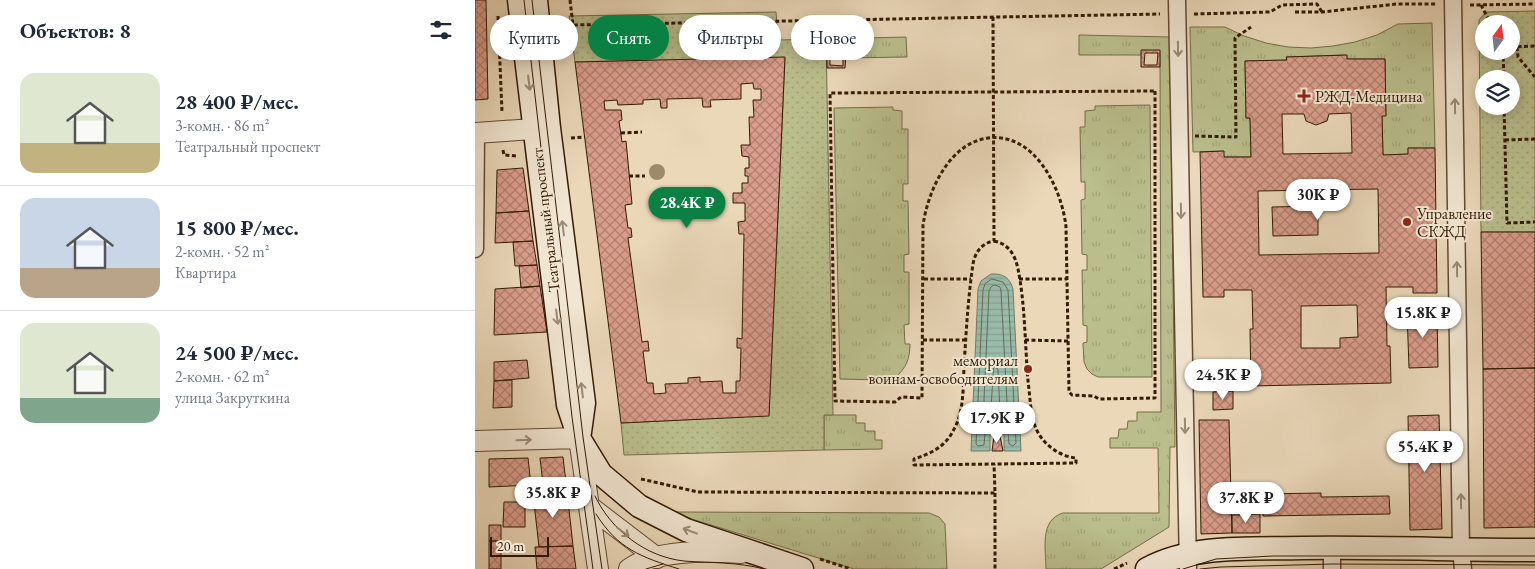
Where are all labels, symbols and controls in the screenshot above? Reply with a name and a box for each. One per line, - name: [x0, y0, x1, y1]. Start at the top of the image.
- chip: Купить: [490, 15, 578, 60]
- chip: Снять: [588, 15, 669, 60]
- chip: Фильтры: [679, 15, 781, 60]
- chip: Новое: [791, 15, 874, 60]
- north arrow: [1475, 15, 1520, 60]
- map controls: [1475, 15, 1520, 115]
- icon: filters: [427, 16, 455, 44]
- text: Объектов: 8: [20, 17, 131, 44]
- one-way arrow: [1173, 40, 1183, 56]
- button: layers: [1475, 70, 1520, 115]
- one-way arrow: [524, 75, 534, 91]
- place label: РЖД-Медицина: [1315, 86, 1423, 107]
- text: 28 400 ₽/мес.: [175, 88, 299, 115]
- marker: РЖД-Медицина: [1297, 89, 1311, 103]
- icon: home: [60, 93, 120, 153]
- one-way arrow: [1450, 98, 1460, 114]
- text: 3-комн. · 86 m²: [175, 115, 270, 136]
- text: Театральный проспект: [175, 136, 320, 157]
- street label: Театральный проспект: [526, 146, 565, 293]
- pin: 30K ₽: [1283, 178, 1353, 221]
- text: 30K ₽: [1297, 184, 1339, 205]
- pin: 28.4K ₽: [641, 186, 733, 229]
- text: 28.4K ₽: [659, 192, 715, 213]
- one-way arrow: [1176, 202, 1186, 219]
- place label: Управление СКЖД: [1416, 203, 1492, 242]
- text: 15 800 ₽/мес.: [175, 214, 299, 241]
- marker: Управление СКЖД: [1401, 216, 1413, 228]
- icon: home: [60, 218, 120, 278]
- one-way arrow: [557, 221, 567, 237]
- text: 2-комн. · 52 m²: [175, 241, 270, 262]
- one-way arrow: [1452, 261, 1462, 277]
- text: Квартира: [175, 262, 236, 283]
- pin: 15.8K ₽: [1377, 296, 1469, 339]
- text: 15.8K ₽: [1395, 302, 1451, 323]
- one-way arrow: [552, 308, 562, 324]
- text: 24 500 ₽/мес.: [175, 339, 299, 366]
- icon: home: [60, 343, 120, 403]
- place label: мемориал воинам-освободителям: [868, 350, 1018, 389]
- pin: 24.5K ₽: [1177, 358, 1269, 401]
- marker: мемориал воинам-освободителям: [1022, 363, 1034, 375]
- text: 24.5K ₽: [1195, 364, 1251, 385]
- text: 2-комн. · 62 m²: [175, 366, 270, 387]
- one-way arrow: [577, 382, 587, 398]
- text: улица Закруткина: [175, 387, 290, 408]
- pin: 17.9K ₽: [951, 402, 1043, 444]
- text: 17.9K ₽: [969, 407, 1025, 428]
- one-way arrow: [1181, 418, 1190, 434]
- pin: 55.4K ₽: [1379, 430, 1471, 473]
- one-way arrow: [515, 435, 531, 444]
- text: 55.4K ₽: [1397, 436, 1453, 457]
- pin: 35.8K ₽: [507, 476, 599, 519]
- text: 35.8K ₽: [525, 482, 581, 503]
- pin: 37.8K ₽: [1200, 482, 1292, 524]
- text: 37.8K ₽: [1218, 487, 1274, 508]
- one-way arrow: [1456, 493, 1465, 509]
- one-way arrow: [683, 526, 698, 535]
- one-way arrow: [616, 527, 630, 537]
- scale bar: [490, 534, 549, 557]
- text: 20 m: [497, 537, 524, 555]

